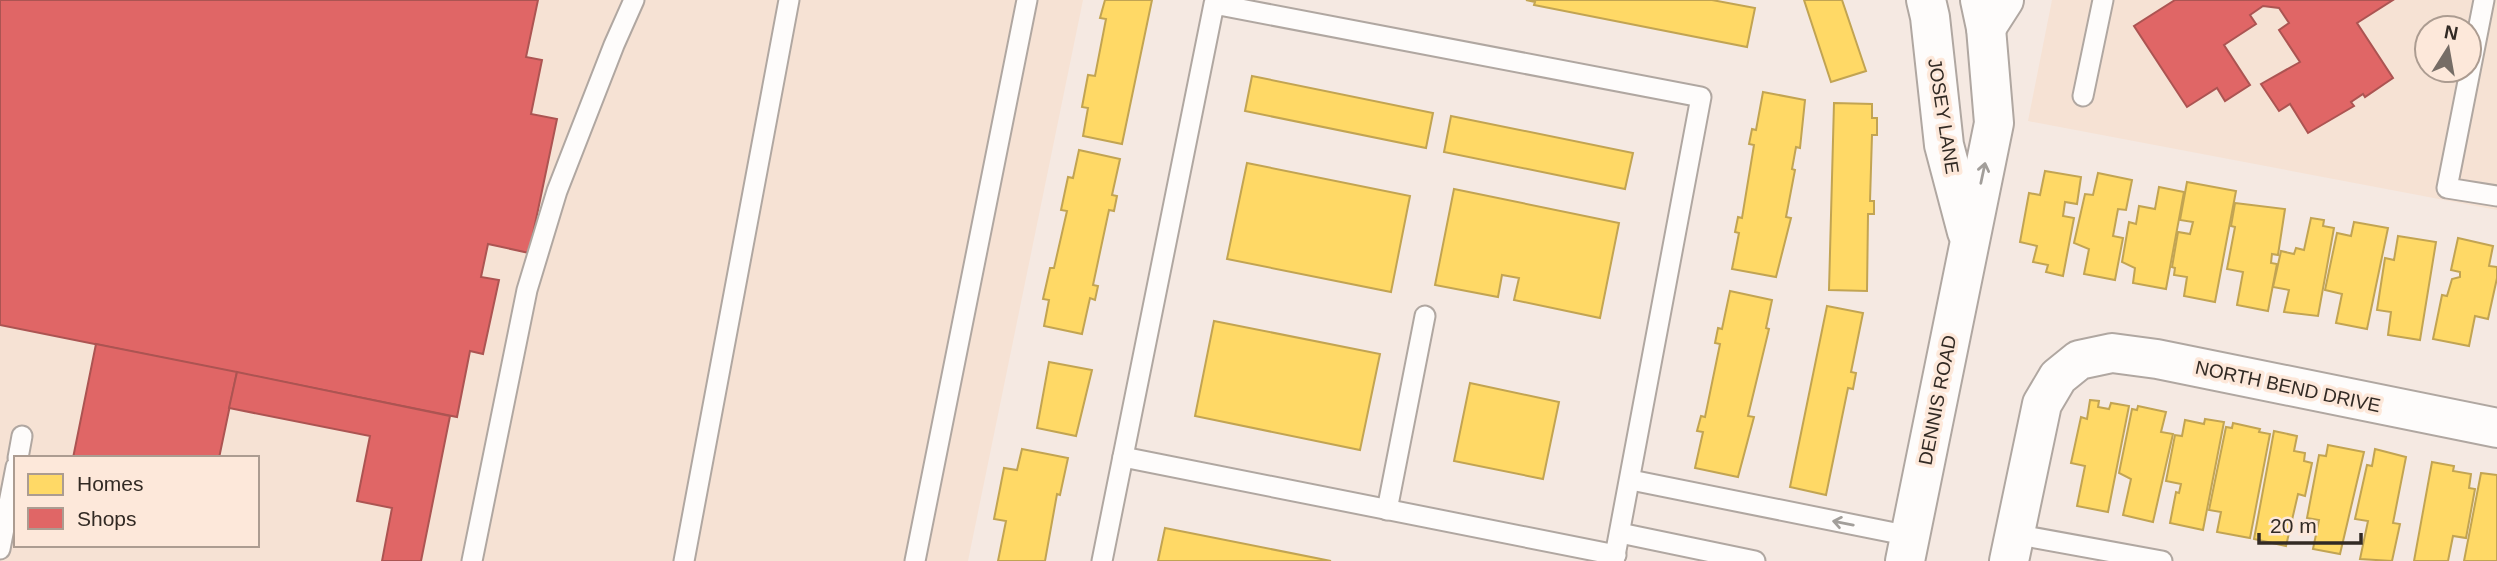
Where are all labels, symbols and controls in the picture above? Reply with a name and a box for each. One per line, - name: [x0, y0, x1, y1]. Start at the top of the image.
- north arrow: [2413, 14, 2483, 84]
- text: N: [2442, 21, 2460, 44]
- street label: JOSEY LANE: [1924, 57, 1963, 175]
- one-way arrow: [1976, 162, 1990, 185]
- street label: DENNIS ROAD: [1915, 333, 1960, 467]
- street label: NORTH BEND DRIVE: [2193, 357, 2382, 416]
- legend: [14, 456, 259, 547]
- text: Homes: [77, 472, 144, 495]
- scale bar: [2259, 502, 2360, 546]
- text: Shops: [77, 507, 137, 530]
- text: 20 m: [2270, 514, 2317, 537]
- one-way arrow: [1832, 515, 1855, 529]

